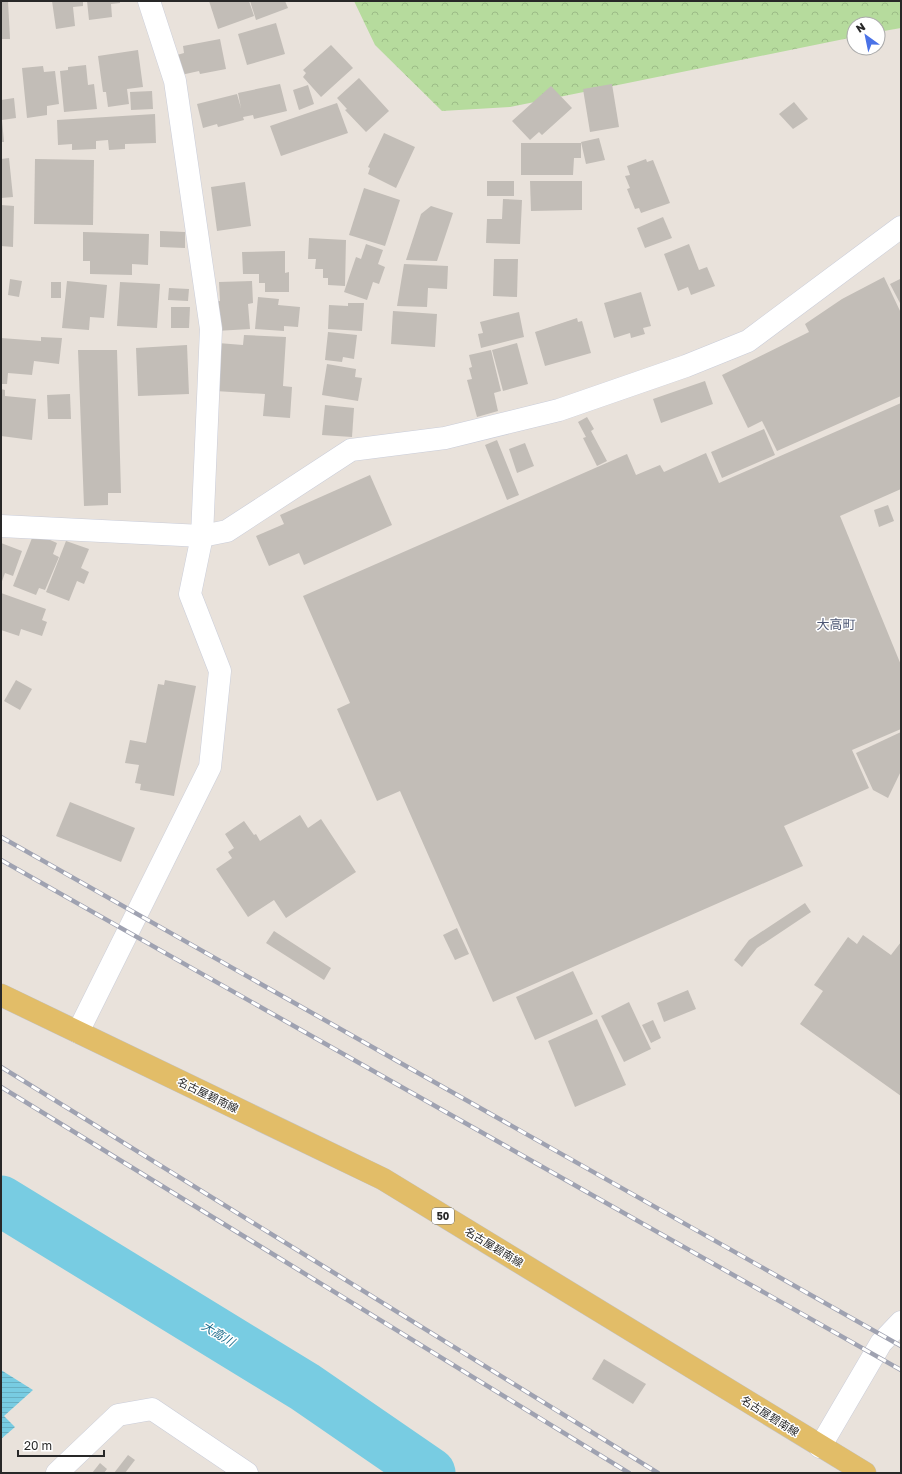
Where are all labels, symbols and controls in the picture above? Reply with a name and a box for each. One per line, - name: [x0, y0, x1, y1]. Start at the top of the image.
- north arrow: [846, 16, 886, 56]
- text: N: [853, 19, 867, 35]
- district label: 大高町: [816, 616, 856, 632]
- street label: 名古屋碧南線: [176, 1074, 241, 1115]
- road number: 50: [432, 1208, 454, 1224]
- street label: 名古屋碧南線: [463, 1224, 526, 1269]
- water label: 大高川: [199, 1318, 239, 1350]
- street label: 名古屋碧南線: [739, 1393, 802, 1439]
- scale bar: [18, 1432, 104, 1458]
- text: 20 m: [24, 1438, 52, 1453]

